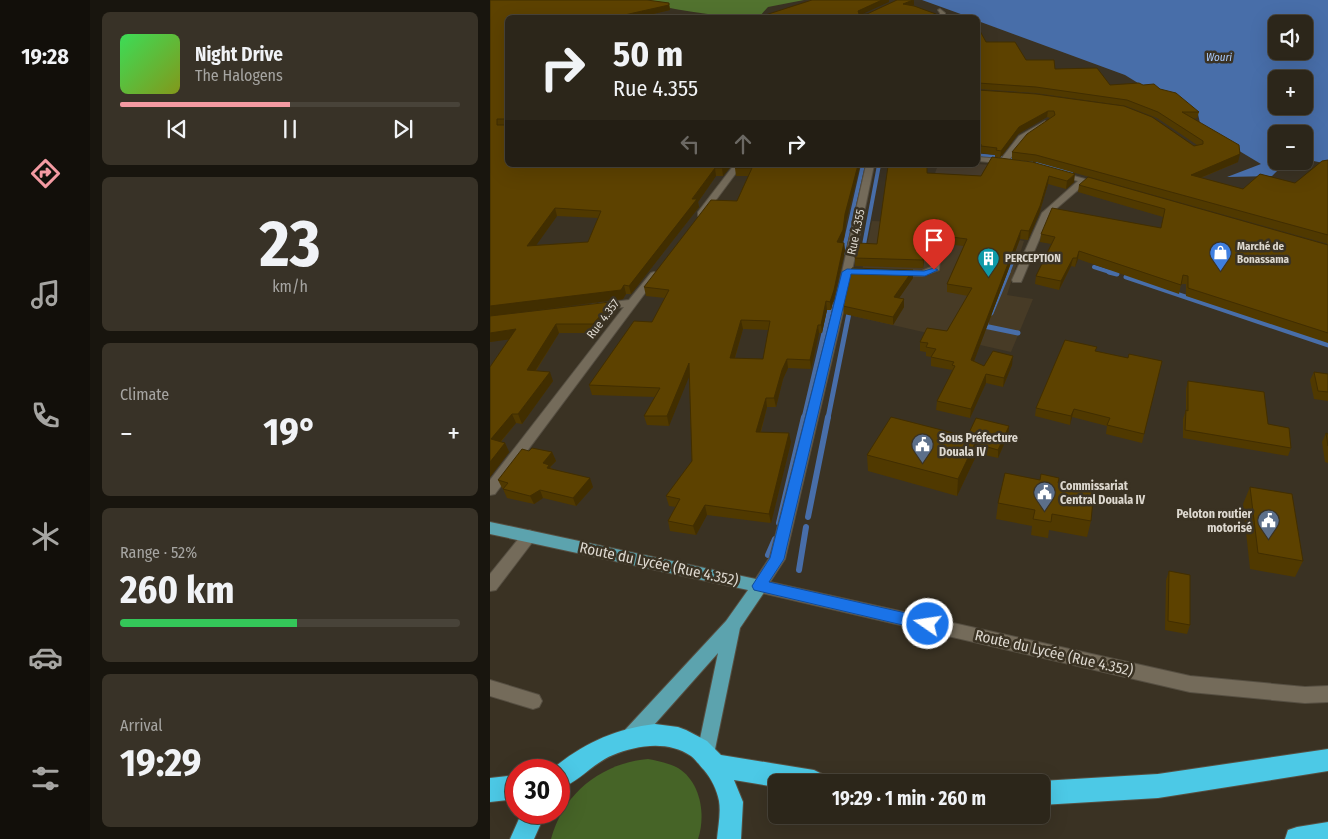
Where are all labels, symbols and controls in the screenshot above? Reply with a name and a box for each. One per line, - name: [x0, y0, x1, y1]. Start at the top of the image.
- map controls: [1268, 15, 1313, 170]
- button: sound: [1268, 15, 1313, 60]
- text: 50 m: [613, 33, 683, 75]
- icon: right: [530, 35, 595, 100]
- text: 19:28: [21, 43, 69, 70]
- text: Night Drive: [195, 43, 283, 66]
- water label: Wouri: [1206, 51, 1232, 64]
- text: The Halogens: [195, 66, 283, 85]
- button: +: [1268, 70, 1313, 115]
- text: Rue 4.355: [613, 75, 698, 102]
- icon: previous: [163, 115, 191, 143]
- icon: pause: [276, 115, 304, 143]
- icon: next: [389, 115, 417, 143]
- button: −: [1268, 125, 1313, 170]
- icon: left: [676, 130, 704, 158]
- icon: ahead: [729, 130, 757, 158]
- icon: right: [782, 130, 810, 158]
- icon: directions: [28, 156, 63, 191]
- text: 23: [260, 205, 320, 283]
- street label: Rue 4.355: [844, 207, 868, 256]
- pin: [913, 219, 955, 270]
- icon: arrive: [920, 226, 948, 254]
- shop icon: Marché de Bonassama: [1209, 240, 1233, 271]
- place label: Marché de Bonassama: [1237, 240, 1290, 266]
- building icon: PERCEPTION: [977, 246, 1001, 277]
- place label: PERCEPTION: [1005, 252, 1061, 265]
- icon: music: [28, 277, 63, 312]
- text: km/h: [272, 277, 308, 296]
- street label: Rue 4.357: [584, 296, 622, 341]
- text: Climate: [120, 385, 169, 404]
- icon: phone: [28, 398, 63, 433]
- text: 19°: [263, 409, 317, 455]
- text: −: [120, 417, 133, 450]
- text: +: [447, 417, 460, 450]
- place label: Sous Préfecture Douala IV: [939, 431, 1018, 459]
- public building icon: Sous Préfecture Douala IV: [911, 433, 935, 464]
- place label: Commissariat Central Douala IV: [1060, 479, 1146, 507]
- public building icon: Commissariat Central Douala IV: [1032, 481, 1056, 512]
- place label: Peloton routier motorisé: [1176, 507, 1253, 535]
- public building icon: Peloton routier motorisé: [1256, 509, 1280, 540]
- icon: climate: [28, 519, 63, 554]
- street label: Route du Lycée (Rue 4.352): [578, 538, 740, 590]
- text: Range · 52%: [120, 543, 197, 562]
- text: 260 km: [120, 567, 234, 613]
- position arrow: [901, 597, 953, 649]
- street label: Route du Lycée (Rue 4.352): [973, 626, 1135, 680]
- icon: car: [28, 640, 63, 675]
- text: Arrival: [120, 716, 162, 735]
- text: 19:29: [120, 740, 201, 786]
- speed limit sign: 30: [505, 759, 570, 824]
- icon: filters: [28, 761, 63, 796]
- text: 19:29 · 1 min · 260 m: [832, 787, 986, 810]

